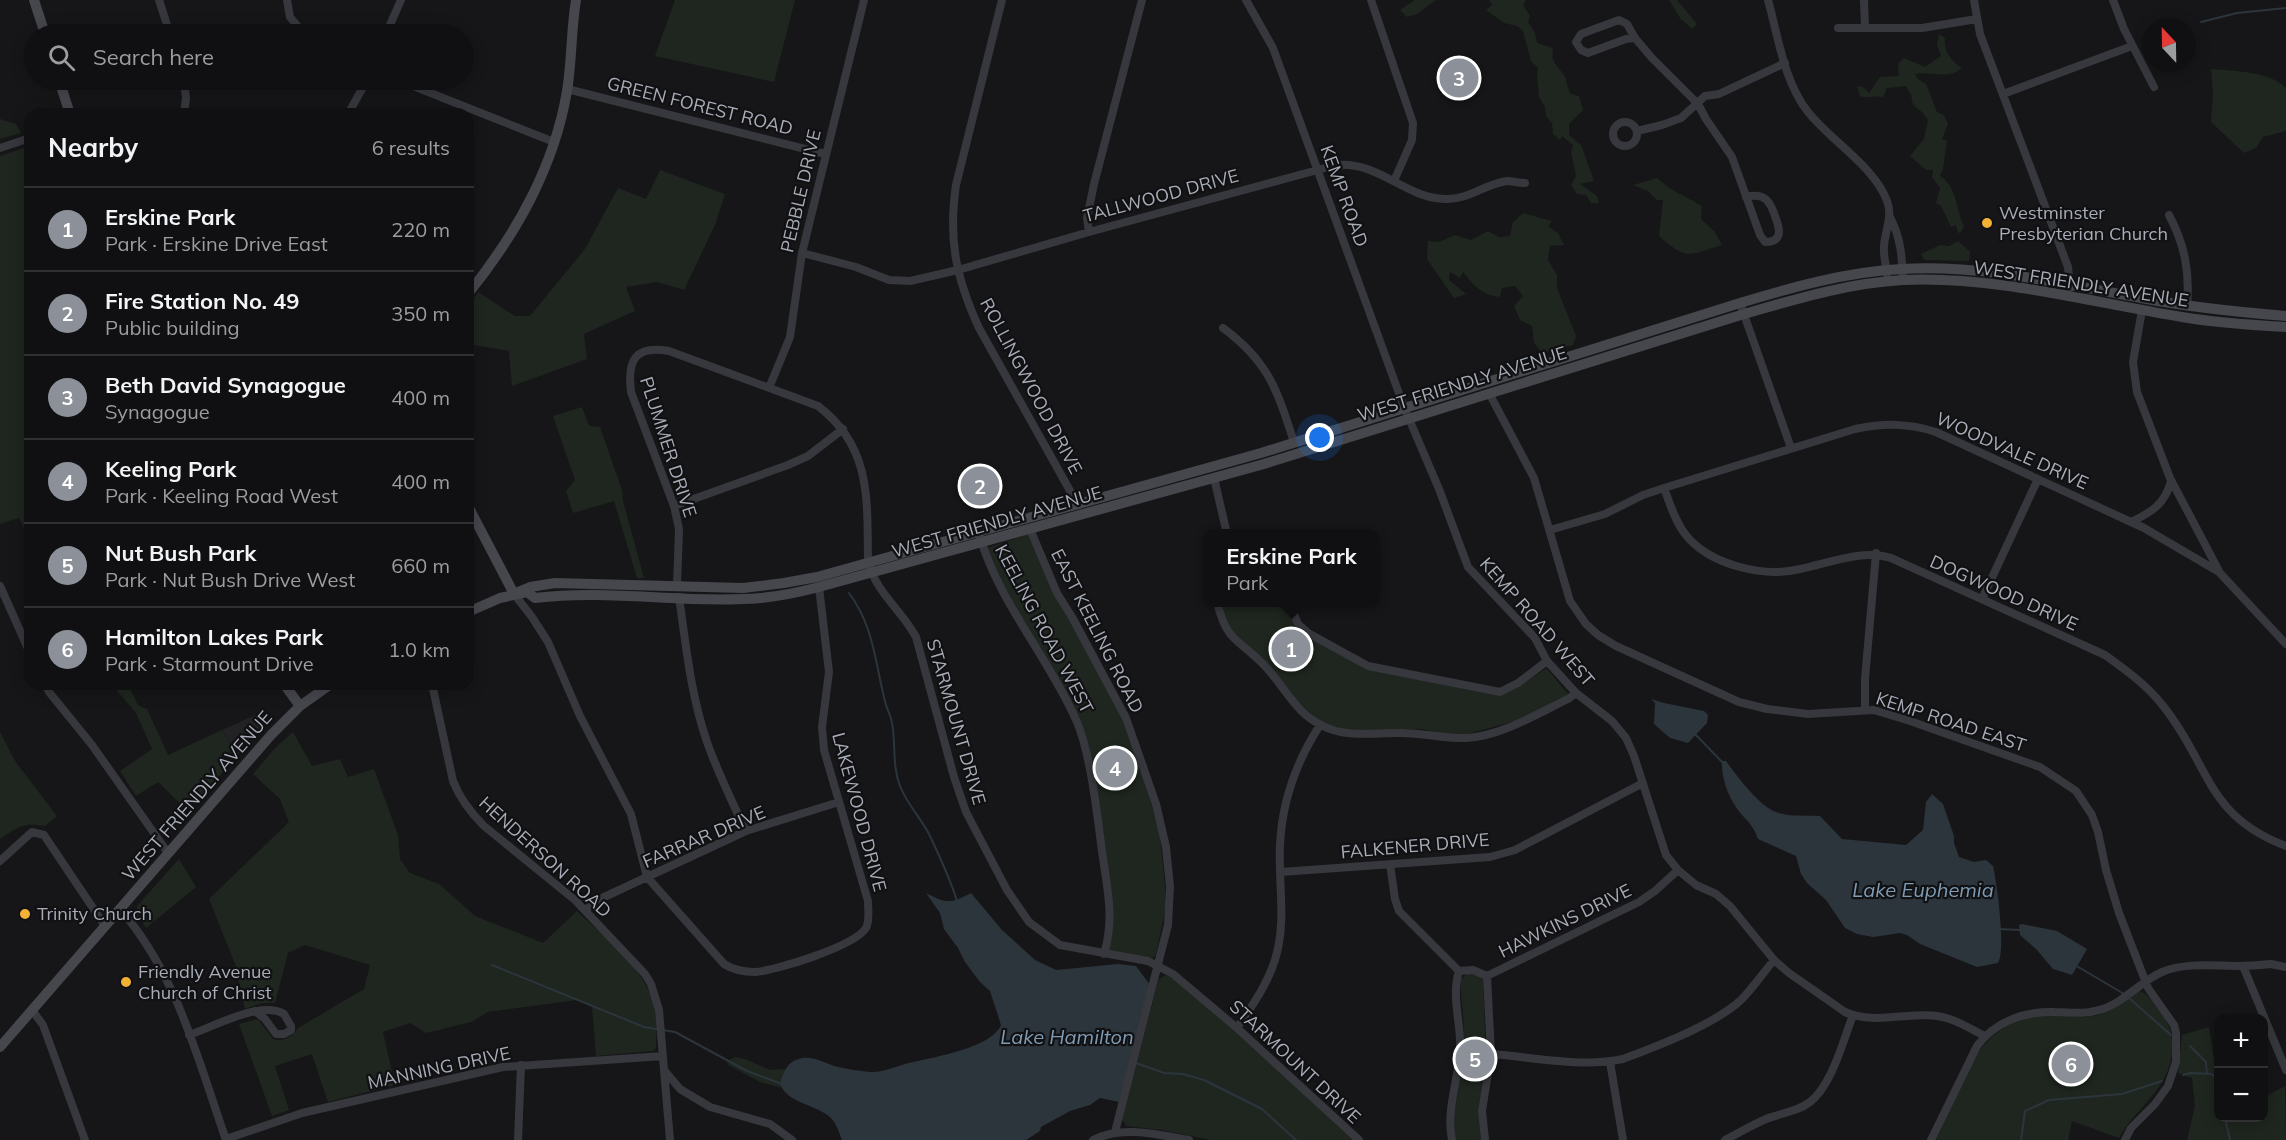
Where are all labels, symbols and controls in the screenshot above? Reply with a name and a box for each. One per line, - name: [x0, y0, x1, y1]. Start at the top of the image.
- north arrow: [2142, 18, 2196, 72]
- search box: [24, 24, 474, 90]
- icon: search: [45, 41, 78, 74]
- text: Search here: [93, 43, 214, 71]
- pin: 3: [1440, 56, 1478, 100]
- street label: GREEN FOREST ROAD: [605, 71, 795, 140]
- street label: PEBBLE DRIVE: [775, 127, 826, 255]
- text: Nearby: [48, 131, 138, 164]
- text: 6 results: [372, 135, 450, 160]
- street label: KEMP ROAD: [1315, 142, 1374, 250]
- street label: TALLWOOD DRIVE: [1081, 164, 1241, 227]
- place label: Westminster Presbyterian Church: [1999, 201, 2168, 245]
- text: Erskine Park: [105, 203, 235, 231]
- marker: Westminster Presbyterian Church: [1980, 216, 1994, 230]
- text: 1: [62, 217, 74, 242]
- text: 220 m: [391, 217, 450, 242]
- text: Park · Erskine Drive East: [105, 231, 328, 256]
- street label: WEST FRIENDLY AVENUE: [1972, 255, 2190, 312]
- text: Fire Station No. 49: [105, 287, 299, 315]
- street label: ROLLINGWOOD DRIVE: [975, 294, 1088, 478]
- text: 2: [62, 301, 74, 326]
- text: 350 m: [391, 301, 450, 326]
- text: Public building: [105, 315, 240, 340]
- street label: WEST FRIENDLY AVENUE: [1354, 341, 1569, 426]
- text: Beth David Synagogue: [105, 371, 346, 399]
- street label: PLUMMER DRIVE: [635, 374, 702, 520]
- text: 3: [62, 385, 74, 410]
- text: 400 m: [391, 385, 450, 410]
- text: Synagogue: [105, 399, 210, 424]
- street label: WOODVALE DRIVE: [1932, 407, 2092, 494]
- your location: [1305, 423, 1334, 452]
- text: Keeling Park: [105, 455, 237, 483]
- pin: 2: [960, 464, 1000, 508]
- text: 4: [62, 469, 74, 494]
- text: 400 m: [391, 469, 450, 494]
- street label: WEST FRIENDLY AVENUE: [889, 480, 1105, 563]
- text: Park · Keeling Road West: [105, 483, 338, 508]
- popup: [1203, 529, 1380, 607]
- text: Nut Bush Park: [105, 539, 256, 567]
- street label: KEELING ROAD WEST: [990, 540, 1099, 717]
- text: Erskine Park: [1226, 542, 1357, 570]
- street label: EAST KEELING ROAD: [1046, 545, 1149, 717]
- street label: DOGWOOD DRIVE: [1927, 550, 2082, 636]
- street label: KEMP ROAD WEST: [1475, 552, 1600, 691]
- text: 5: [62, 553, 74, 578]
- text: 660 m: [391, 553, 450, 578]
- text: Park · Nut Bush Drive West: [105, 567, 355, 592]
- text: Park: [1226, 570, 1268, 595]
- text: Hamilton Lakes Park: [105, 623, 323, 651]
- pin: 1: [1272, 626, 1310, 672]
- street label: STARMOUNT DRIVE: [922, 636, 991, 807]
- text: 6: [62, 637, 74, 662]
- text: 1.0 km: [388, 637, 450, 662]
- text: Park · Starmount Drive: [105, 651, 314, 676]
- street label: KEMP ROAD EAST: [1873, 686, 2029, 757]
- street label: WEST FRIENDLY AVENUE: [117, 706, 277, 885]
- street label: LAKEWOOD DRIVE: [827, 730, 892, 894]
- pin: 4: [1096, 746, 1134, 790]
- street label: HENDERSON ROAD: [474, 791, 616, 922]
- street label: FARRAR DRIVE: [639, 800, 769, 873]
- street label: FALKENER DRIVE: [1340, 828, 1490, 863]
- water label: Lake Euphemia: [1852, 877, 1994, 902]
- street label: HAWKINS DRIVE: [1494, 878, 1635, 963]
- place label: Trinity Church: [37, 902, 152, 925]
- marker: Trinity Church: [18, 907, 32, 921]
- place label: Friendly Avenue Church of Christ: [138, 960, 272, 1004]
- marker: Friendly Avenue Church of Christ: [119, 975, 133, 989]
- street label: STARMOUNT DRIVE: [1225, 995, 1366, 1128]
- map controls: [2214, 1014, 2268, 1122]
- button: +: [2214, 1014, 2268, 1068]
- water label: Lake Hamilton: [1000, 1024, 1134, 1049]
- pin: 5: [1456, 1036, 1494, 1082]
- street label: MANNING DRIVE: [365, 1041, 512, 1094]
- pin: 6: [2052, 1042, 2090, 1086]
- button: −: [2214, 1068, 2268, 1122]

